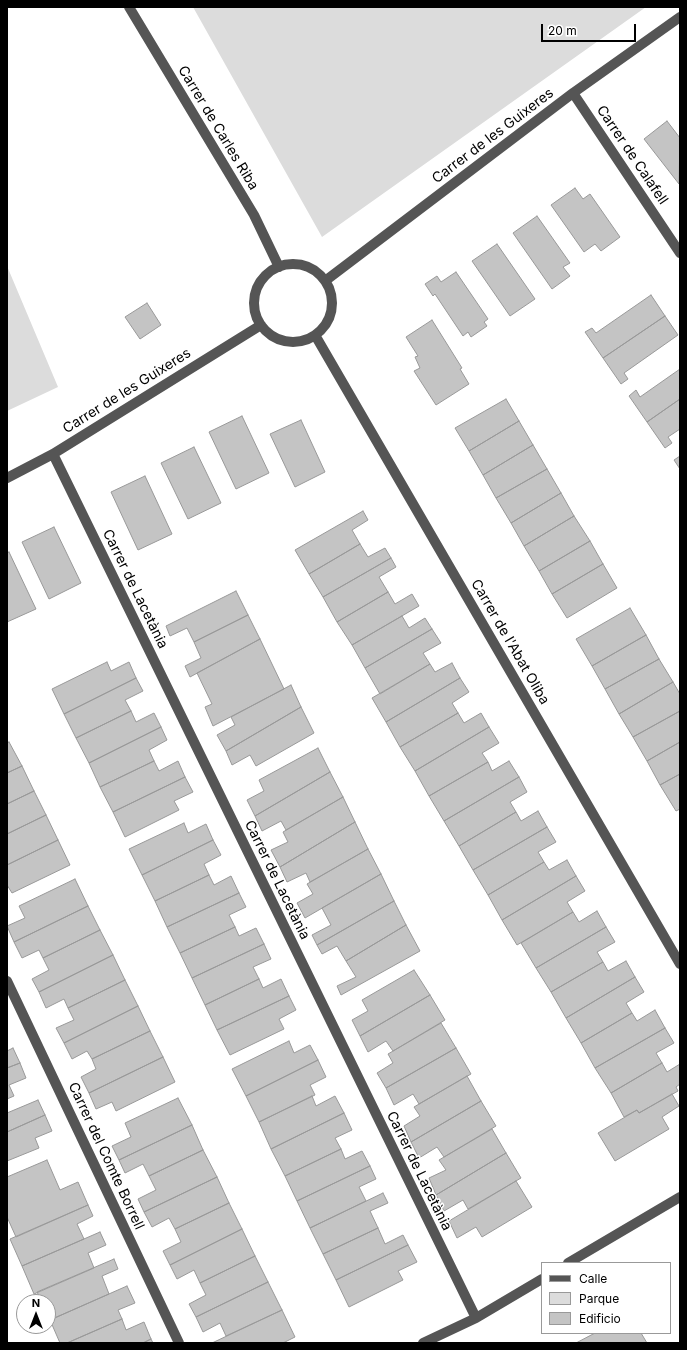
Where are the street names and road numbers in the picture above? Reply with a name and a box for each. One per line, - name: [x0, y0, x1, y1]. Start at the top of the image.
- street label: Carrer de Carles Riba: [174, 63, 262, 193]
- street label: Carrer de les Guixeres: [429, 85, 557, 187]
- street label: Carrer de Calafell: [593, 102, 671, 208]
- street label: Carrer de les Guixeres: [60, 345, 194, 437]
- street label: Carrer de Lacetània: [99, 527, 171, 651]
- street label: Carrer de l'Abat Oliba: [467, 576, 553, 708]
- street label: Carrer de Lacetània: [241, 818, 313, 942]
- street label: Carrer del Comte Borrell: [64, 1080, 148, 1232]
- street label: Carrer de Lacetània: [383, 1109, 455, 1233]

